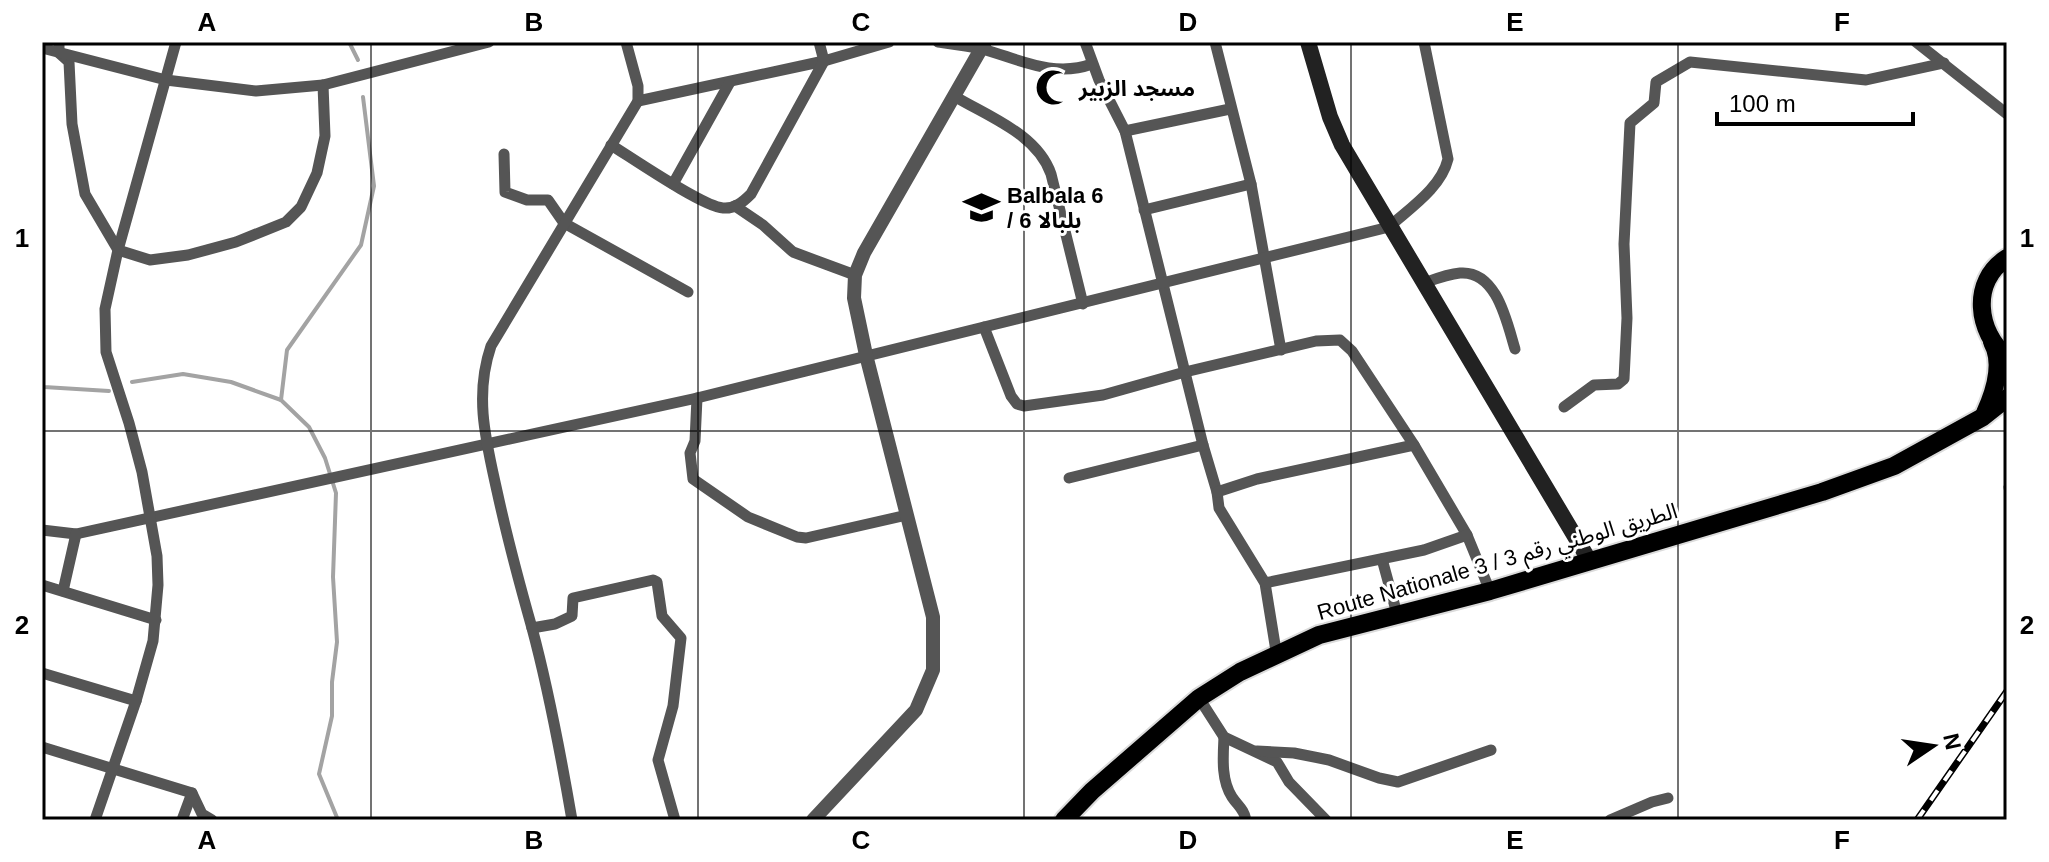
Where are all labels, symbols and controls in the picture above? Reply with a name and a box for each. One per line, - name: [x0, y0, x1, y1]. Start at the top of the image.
- text: A: [198, 7, 217, 37]
- text: B: [525, 7, 543, 37]
- text: C: [852, 7, 871, 37]
- text: D: [1179, 7, 1197, 37]
- text: E: [1506, 7, 1524, 37]
- text: F: [1834, 7, 1850, 37]
- mosque icon: مسجد الزبير: [1034, 69, 1072, 107]
- place label: مسجد الزبير: [1078, 76, 1195, 101]
- scale bar: [1717, 76, 1913, 126]
- text: 100 m: [1729, 90, 1796, 117]
- place label: Balbala 6 / بلبالا 6: [1007, 183, 1104, 233]
- school or university icon: Balbala 6 / بلبالا 6: [962, 189, 1000, 227]
- text: 1: [15, 223, 29, 253]
- text: 1: [2020, 223, 2034, 253]
- street label: Route Nationale 3 / الطريق الوطني رقم 3: [1314, 498, 1681, 629]
- text: 2: [15, 610, 29, 640]
- text: 2: [2020, 610, 2034, 640]
- north arrow: [1893, 706, 1973, 786]
- text: N: [1938, 731, 1966, 752]
- text: A: [198, 825, 217, 855]
- text: B: [525, 825, 543, 855]
- text: C: [852, 825, 871, 855]
- text: D: [1179, 825, 1197, 855]
- text: E: [1506, 825, 1524, 855]
- text: F: [1834, 825, 1850, 855]

